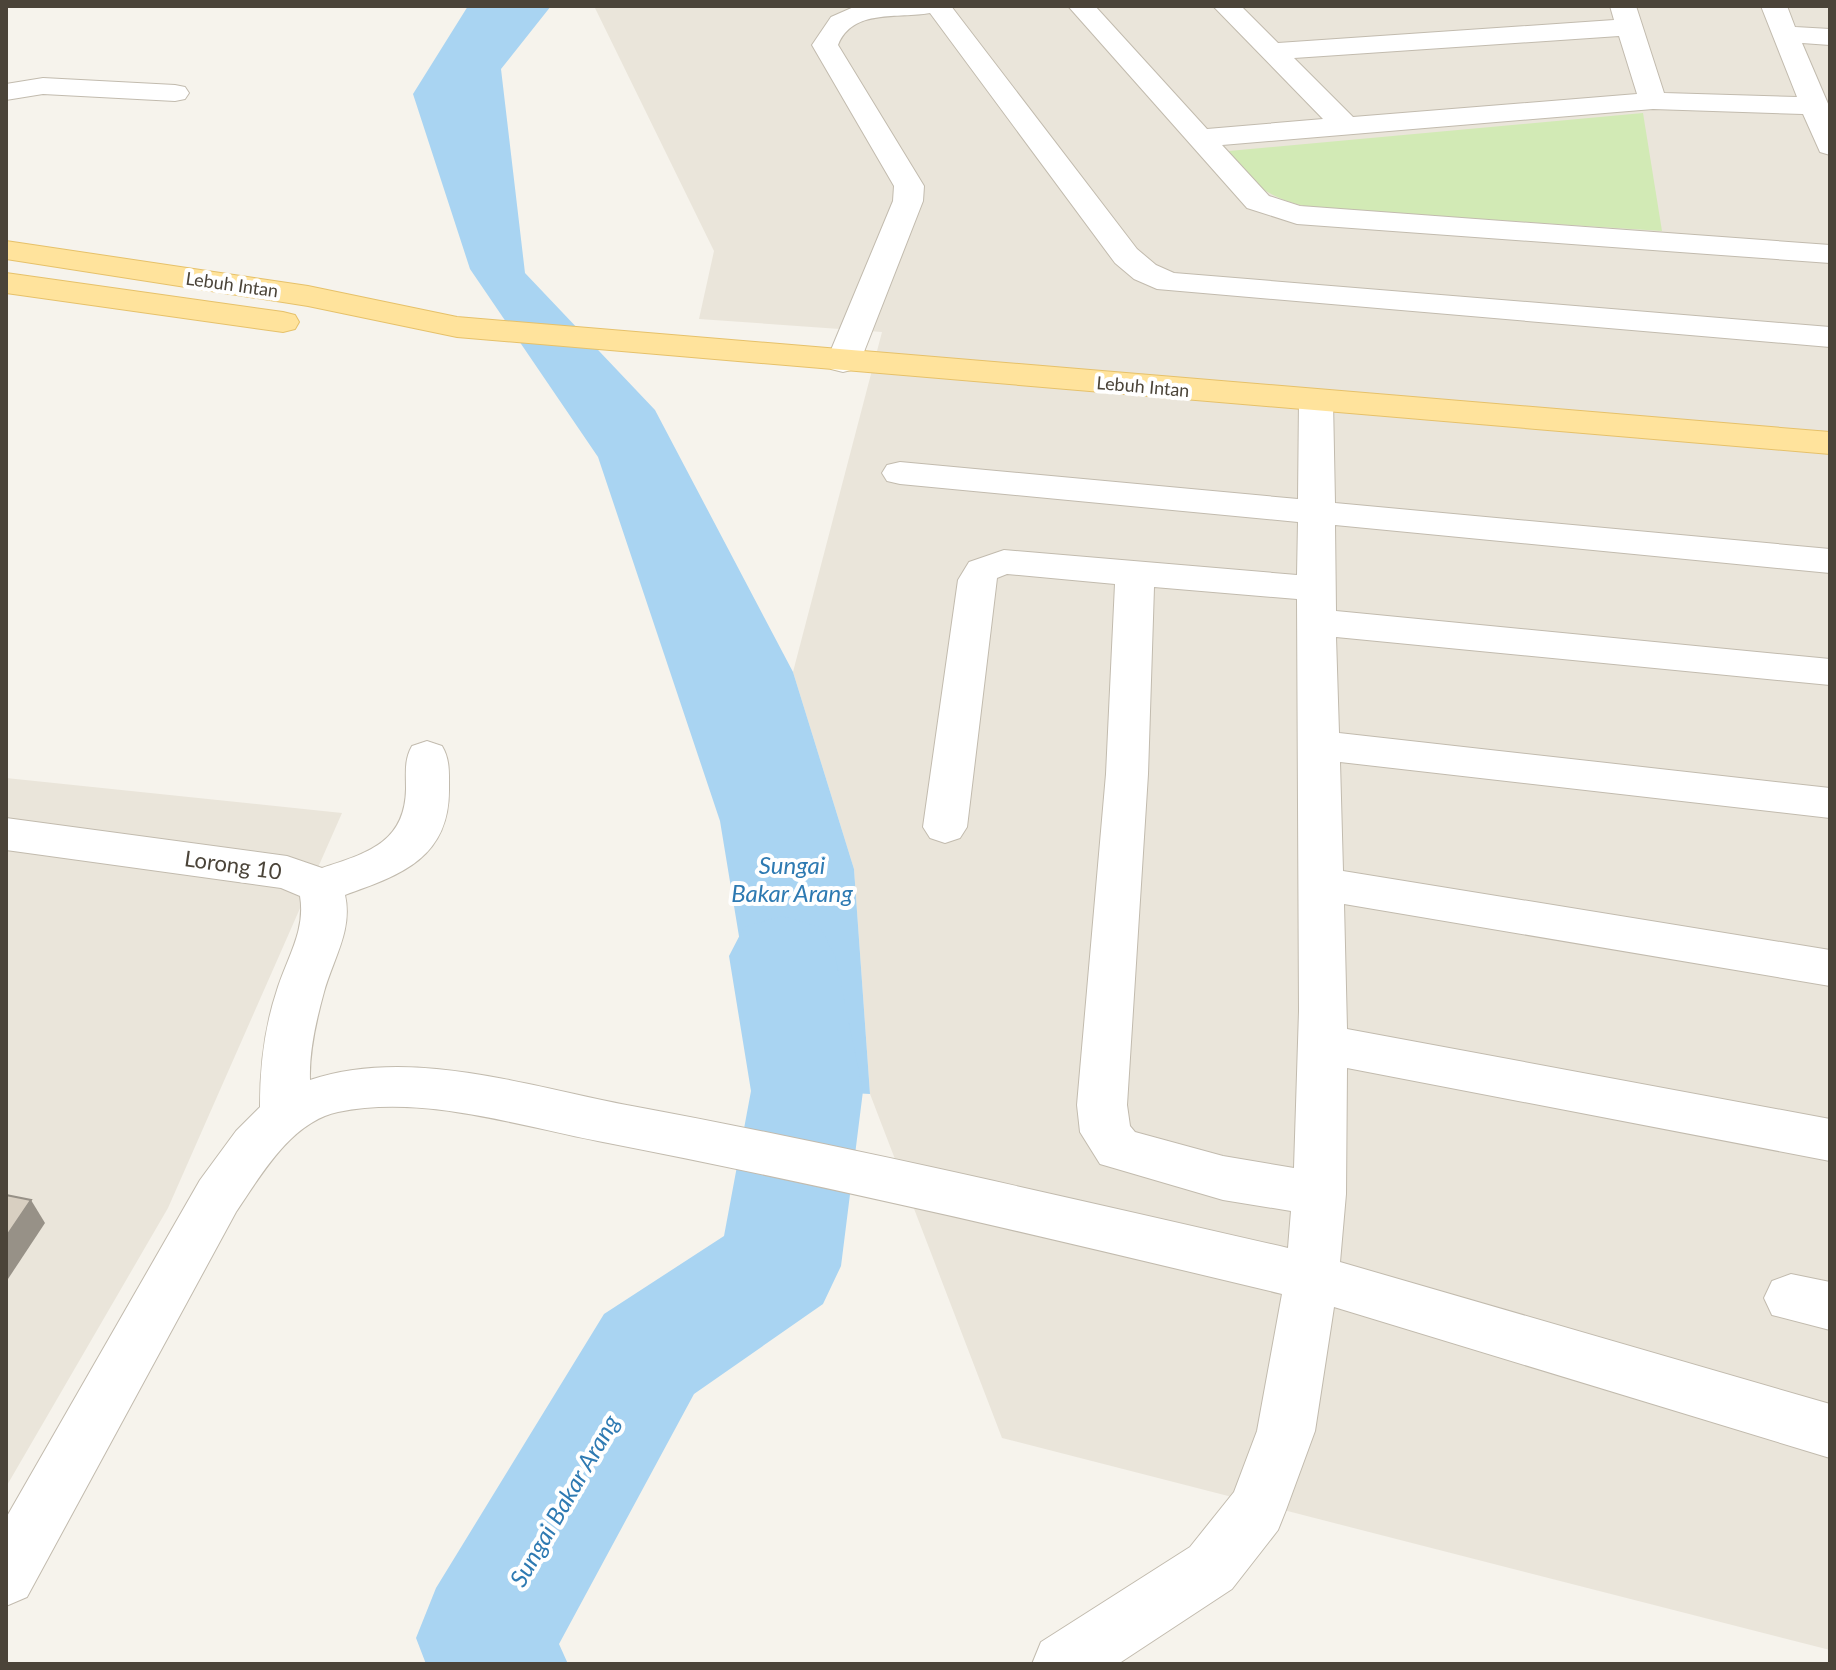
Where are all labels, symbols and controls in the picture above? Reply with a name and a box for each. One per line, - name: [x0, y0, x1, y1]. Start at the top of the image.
- street label: Lebuh Intan: [184, 267, 280, 301]
- street label: Lebuh Intan: [1096, 371, 1190, 401]
- street label: Lorong 10: [183, 844, 284, 885]
- water label: Sungai Bakar Arang: [731, 850, 853, 907]
- water label: Sungai Bakar Arang: [503, 1409, 625, 1591]

